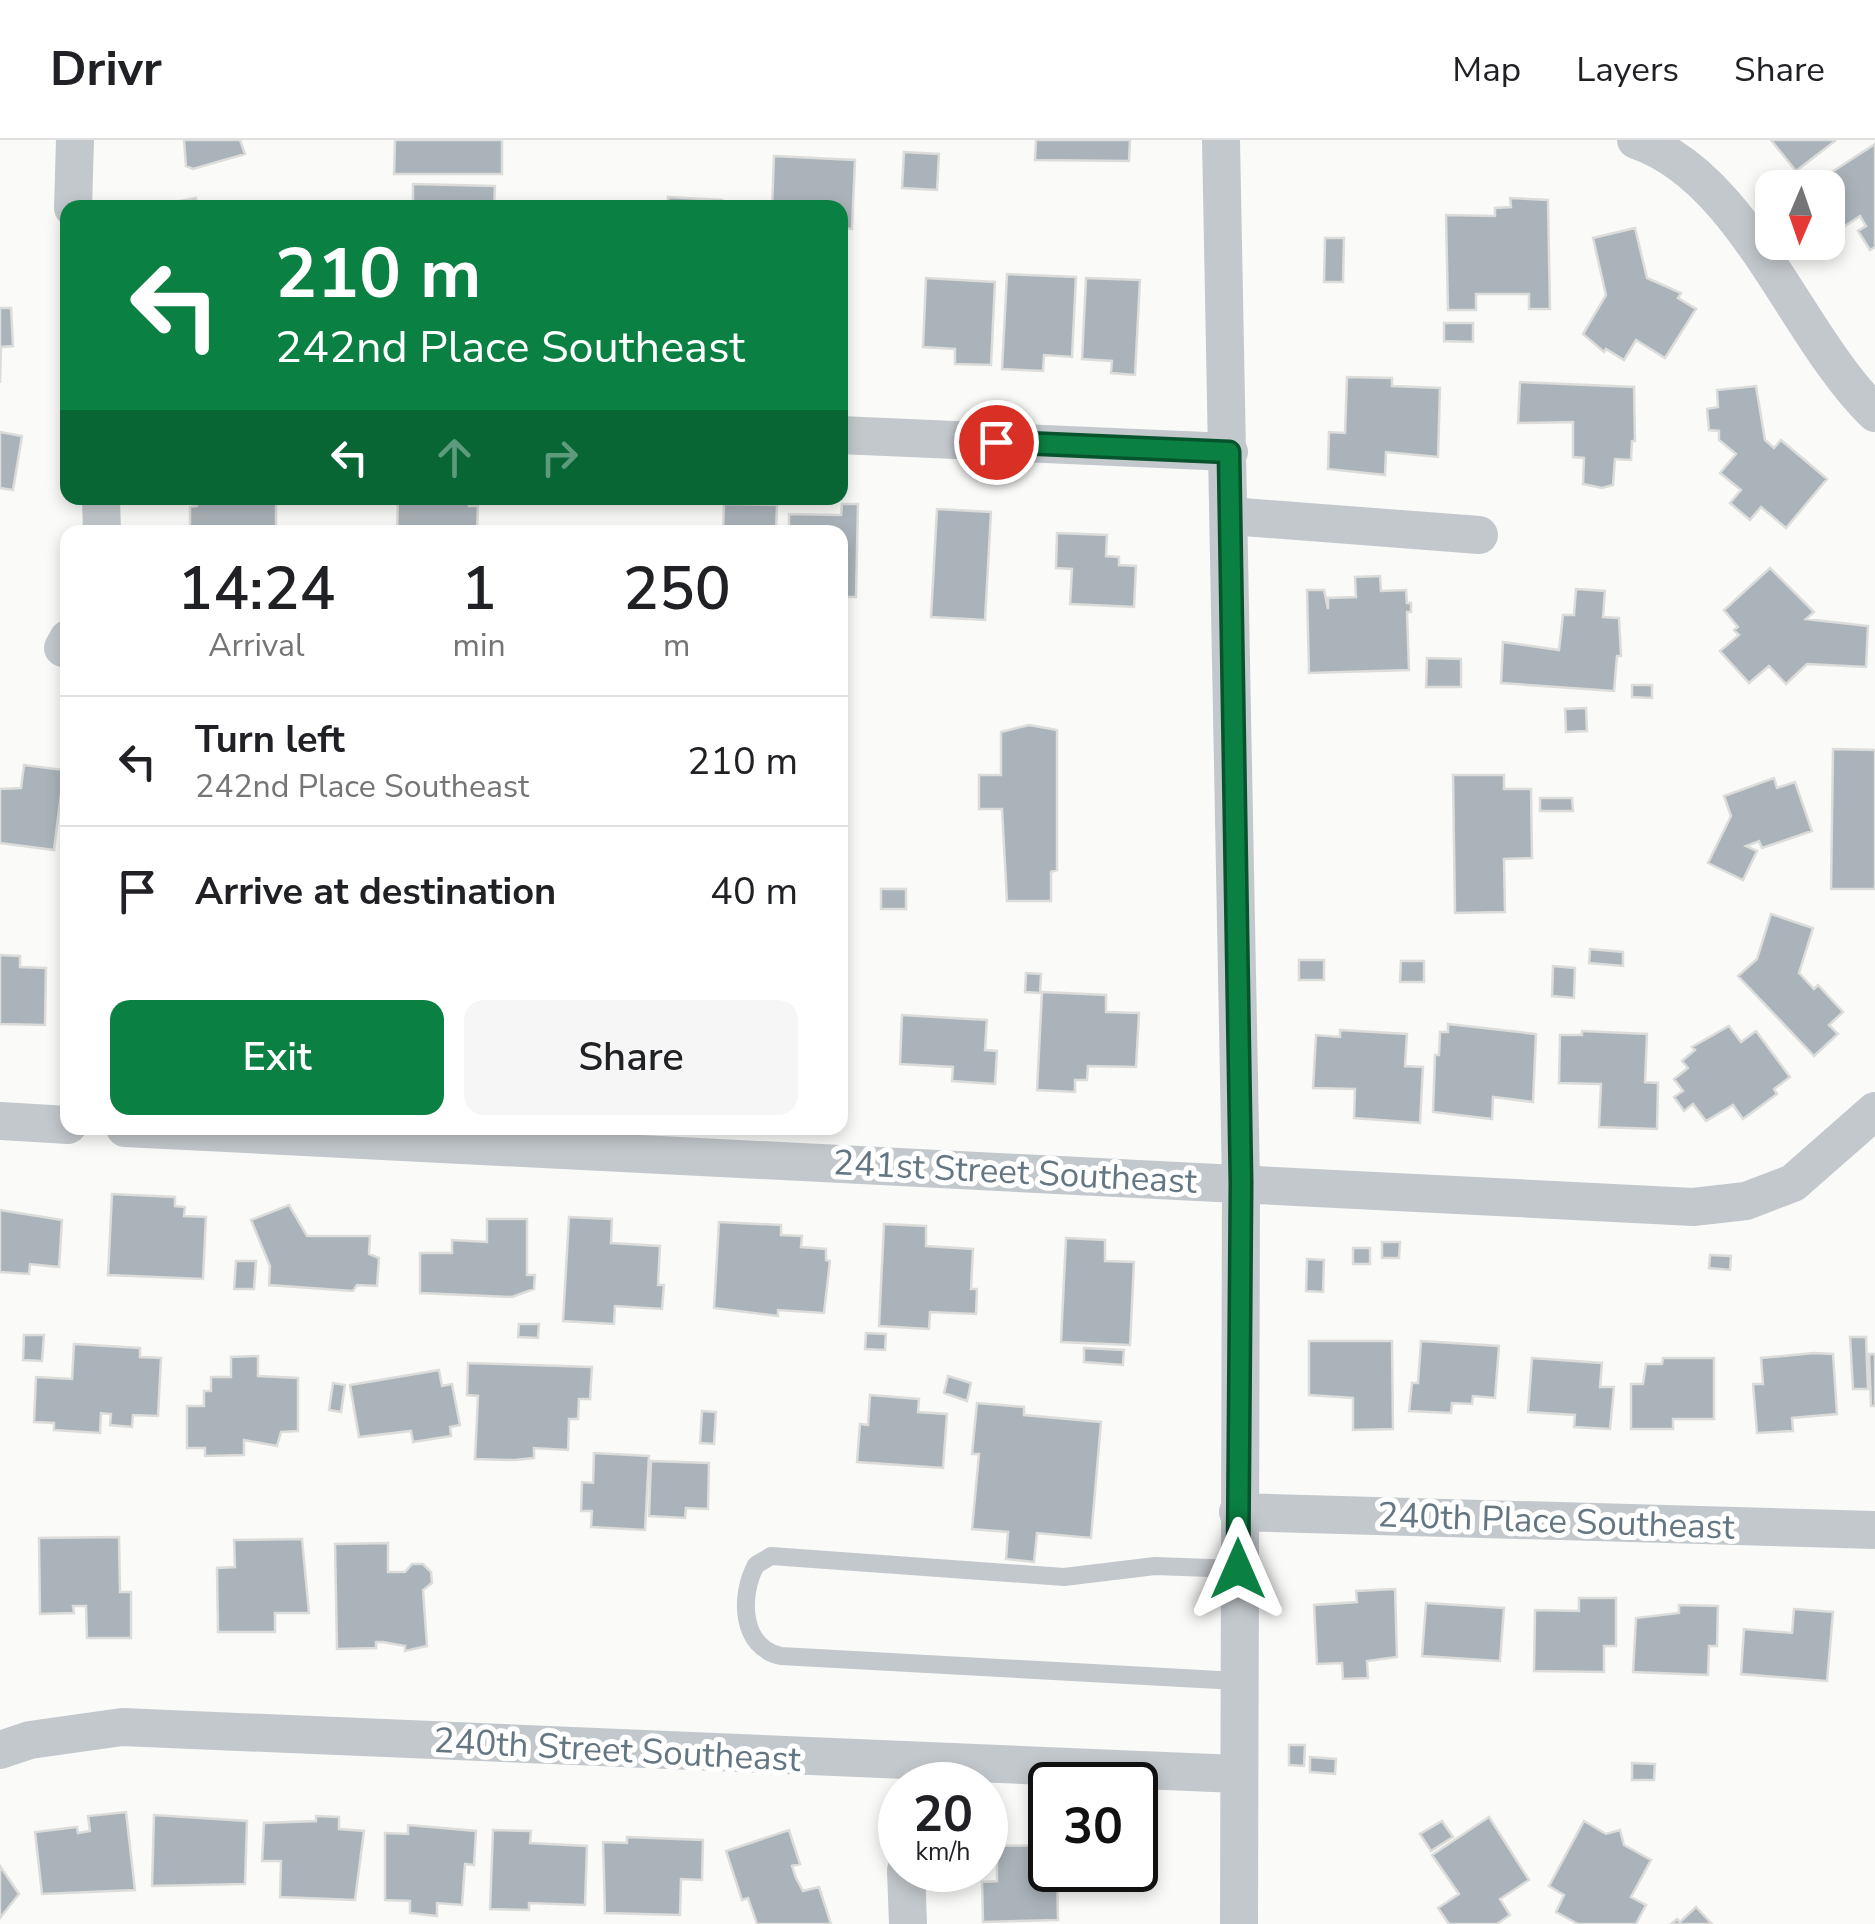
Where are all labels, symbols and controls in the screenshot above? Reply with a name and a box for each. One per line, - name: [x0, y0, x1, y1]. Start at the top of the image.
- text: Drivr: [50, 36, 162, 102]
- text: Map: [1452, 46, 1521, 93]
- text: Layers: [1576, 46, 1679, 93]
- text: Share: [1734, 46, 1825, 93]
- north arrow: [1755, 170, 1845, 260]
- map controls: [1755, 170, 1845, 260]
- text: 210 m: [275, 226, 481, 322]
- icon: left: [110, 240, 240, 370]
- text: 242nd Place Southeast: [275, 317, 745, 378]
- pin: [954, 400, 1039, 485]
- icon: arrive: [969, 415, 1024, 470]
- icon: left: [322, 430, 377, 485]
- icon: ahead: [427, 430, 482, 485]
- icon: right: [532, 430, 587, 485]
- text: 14:24: [177, 548, 335, 630]
- text: 1: [461, 548, 497, 630]
- text: 250: [623, 548, 731, 630]
- text: Arrival: [208, 624, 304, 667]
- text: min: [453, 624, 506, 667]
- text: m: [663, 624, 691, 667]
- text: Turn left: [195, 714, 345, 765]
- icon: left: [110, 734, 165, 789]
- text: 210 m: [687, 736, 798, 787]
- text: 242nd Place Southeast: [195, 765, 529, 808]
- icon: arrive: [110, 864, 165, 919]
- text: Arrive at destination: [195, 866, 556, 917]
- text: 40 m: [710, 866, 798, 917]
- button: Exit: [110, 1000, 444, 1115]
- button: Share: [464, 1000, 798, 1115]
- street label: 241st Street Southeast: [832, 1139, 1199, 1205]
- street label: 240th Place Southeast: [1377, 1491, 1736, 1551]
- position arrow: [1186, 1517, 1290, 1621]
- street label: 240th Street Southeast: [432, 1717, 802, 1783]
- speed limit sign: 30: [1028, 1762, 1158, 1892]
- text: 20: [913, 1780, 973, 1849]
- text: km/h: [915, 1835, 971, 1869]

